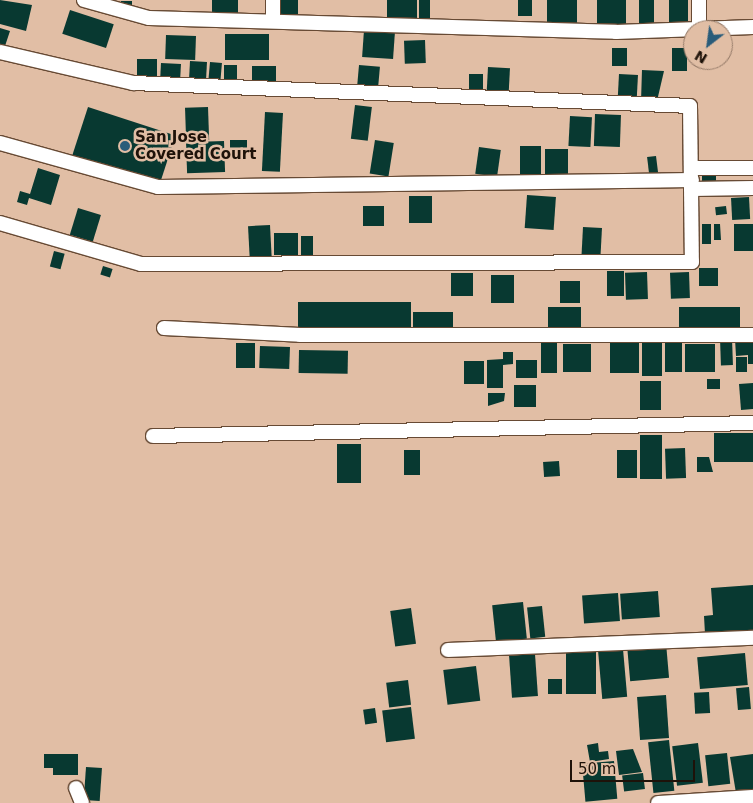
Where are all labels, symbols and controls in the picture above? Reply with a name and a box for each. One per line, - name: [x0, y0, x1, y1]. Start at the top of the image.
- north arrow: [683, 20, 733, 70]
- text: N: [692, 47, 710, 67]
- place label: San Jose Covered Court: [135, 128, 256, 163]
- marker: San Jose Covered Court: [119, 140, 131, 152]
- scale bar: [573, 750, 698, 782]
- text: 50 m: [578, 760, 616, 778]

